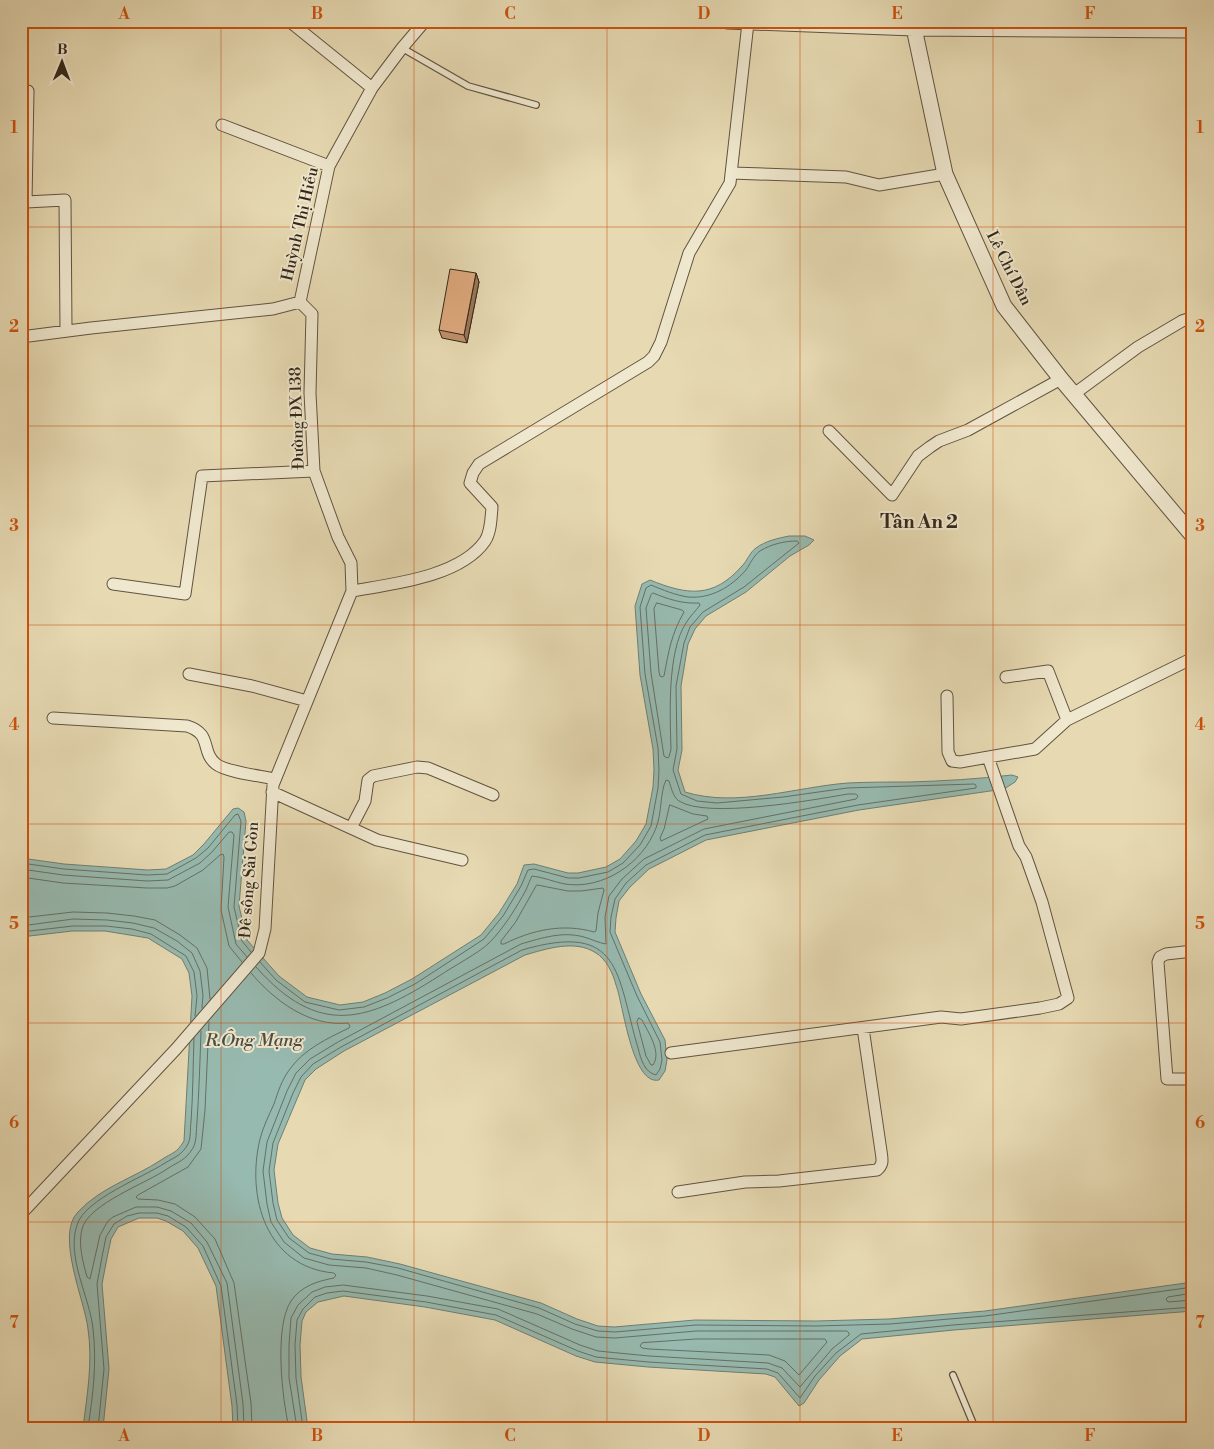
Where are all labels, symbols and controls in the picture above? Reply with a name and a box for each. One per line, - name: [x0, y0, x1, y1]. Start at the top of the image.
- text: A: [117, 4, 130, 24]
- text: B: [311, 4, 323, 24]
- text: C: [504, 4, 516, 24]
- text: D: [698, 4, 711, 24]
- text: E: [891, 4, 903, 24]
- text: F: [1084, 4, 1096, 24]
- north arrow: [38, 38, 88, 88]
- text: B: [57, 41, 68, 59]
- text: 1: [10, 118, 18, 138]
- text: 1: [1196, 118, 1204, 138]
- street label: Huỳnh Thị Hiếu: [277, 165, 323, 283]
- street label: Lê Chí Dân: [982, 227, 1037, 309]
- text: 2: [9, 317, 19, 337]
- text: 2: [1195, 317, 1205, 337]
- street label: Đường ĐX 138: [285, 366, 309, 470]
- district label: Tân An 2: [880, 510, 958, 534]
- text: 3: [9, 516, 19, 536]
- text: 3: [1195, 516, 1205, 536]
- text: 4: [9, 715, 20, 735]
- text: 4: [1195, 715, 1206, 735]
- street label: Đê sông Sài Gòn: [235, 820, 263, 939]
- text: 5: [9, 914, 19, 934]
- text: 5: [1195, 914, 1205, 934]
- water label: R.Ông Mạng: [204, 1029, 304, 1052]
- text: 6: [9, 1113, 19, 1133]
- text: 6: [1195, 1113, 1205, 1133]
- text: 7: [9, 1313, 19, 1333]
- text: 7: [1195, 1313, 1205, 1333]
- text: A: [117, 1426, 130, 1446]
- text: B: [311, 1426, 323, 1446]
- text: C: [504, 1426, 516, 1446]
- text: D: [698, 1426, 711, 1446]
- text: E: [891, 1426, 903, 1446]
- text: F: [1084, 1426, 1096, 1446]

